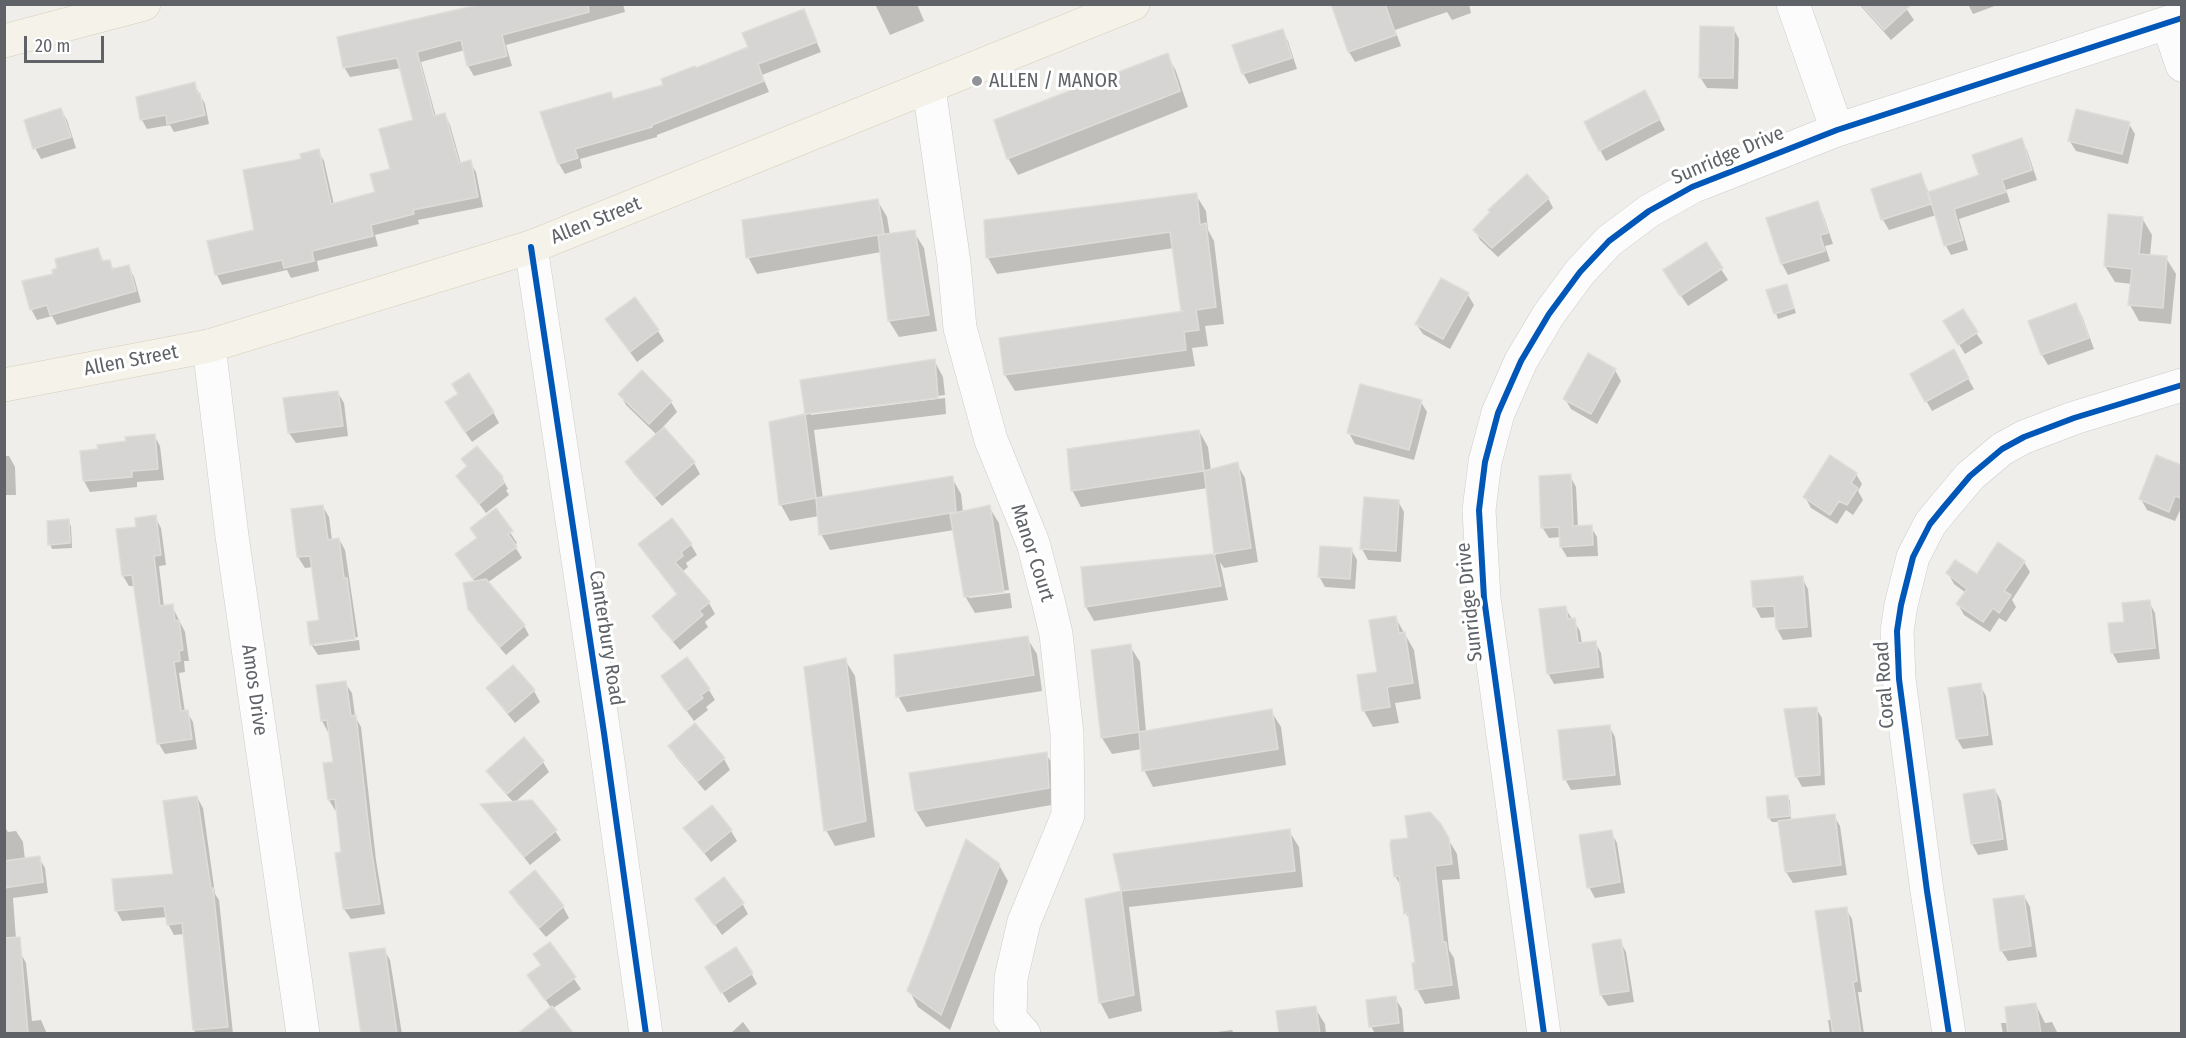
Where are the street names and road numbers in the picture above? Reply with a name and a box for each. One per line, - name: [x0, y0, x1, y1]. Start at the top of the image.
- street label: Sunridge Drive: [1668, 122, 1788, 190]
- street label: Allen Street: [547, 192, 645, 250]
- street label: Allen Street: [82, 340, 180, 382]
- street label: Manor Court: [1005, 501, 1059, 605]
- street label: Sunridge Drive: [1452, 541, 1488, 663]
- street label: Canterbury Road: [583, 569, 629, 707]
- street label: Coral Road: [1870, 640, 1900, 730]
- street label: Amos Drive: [236, 643, 272, 737]

